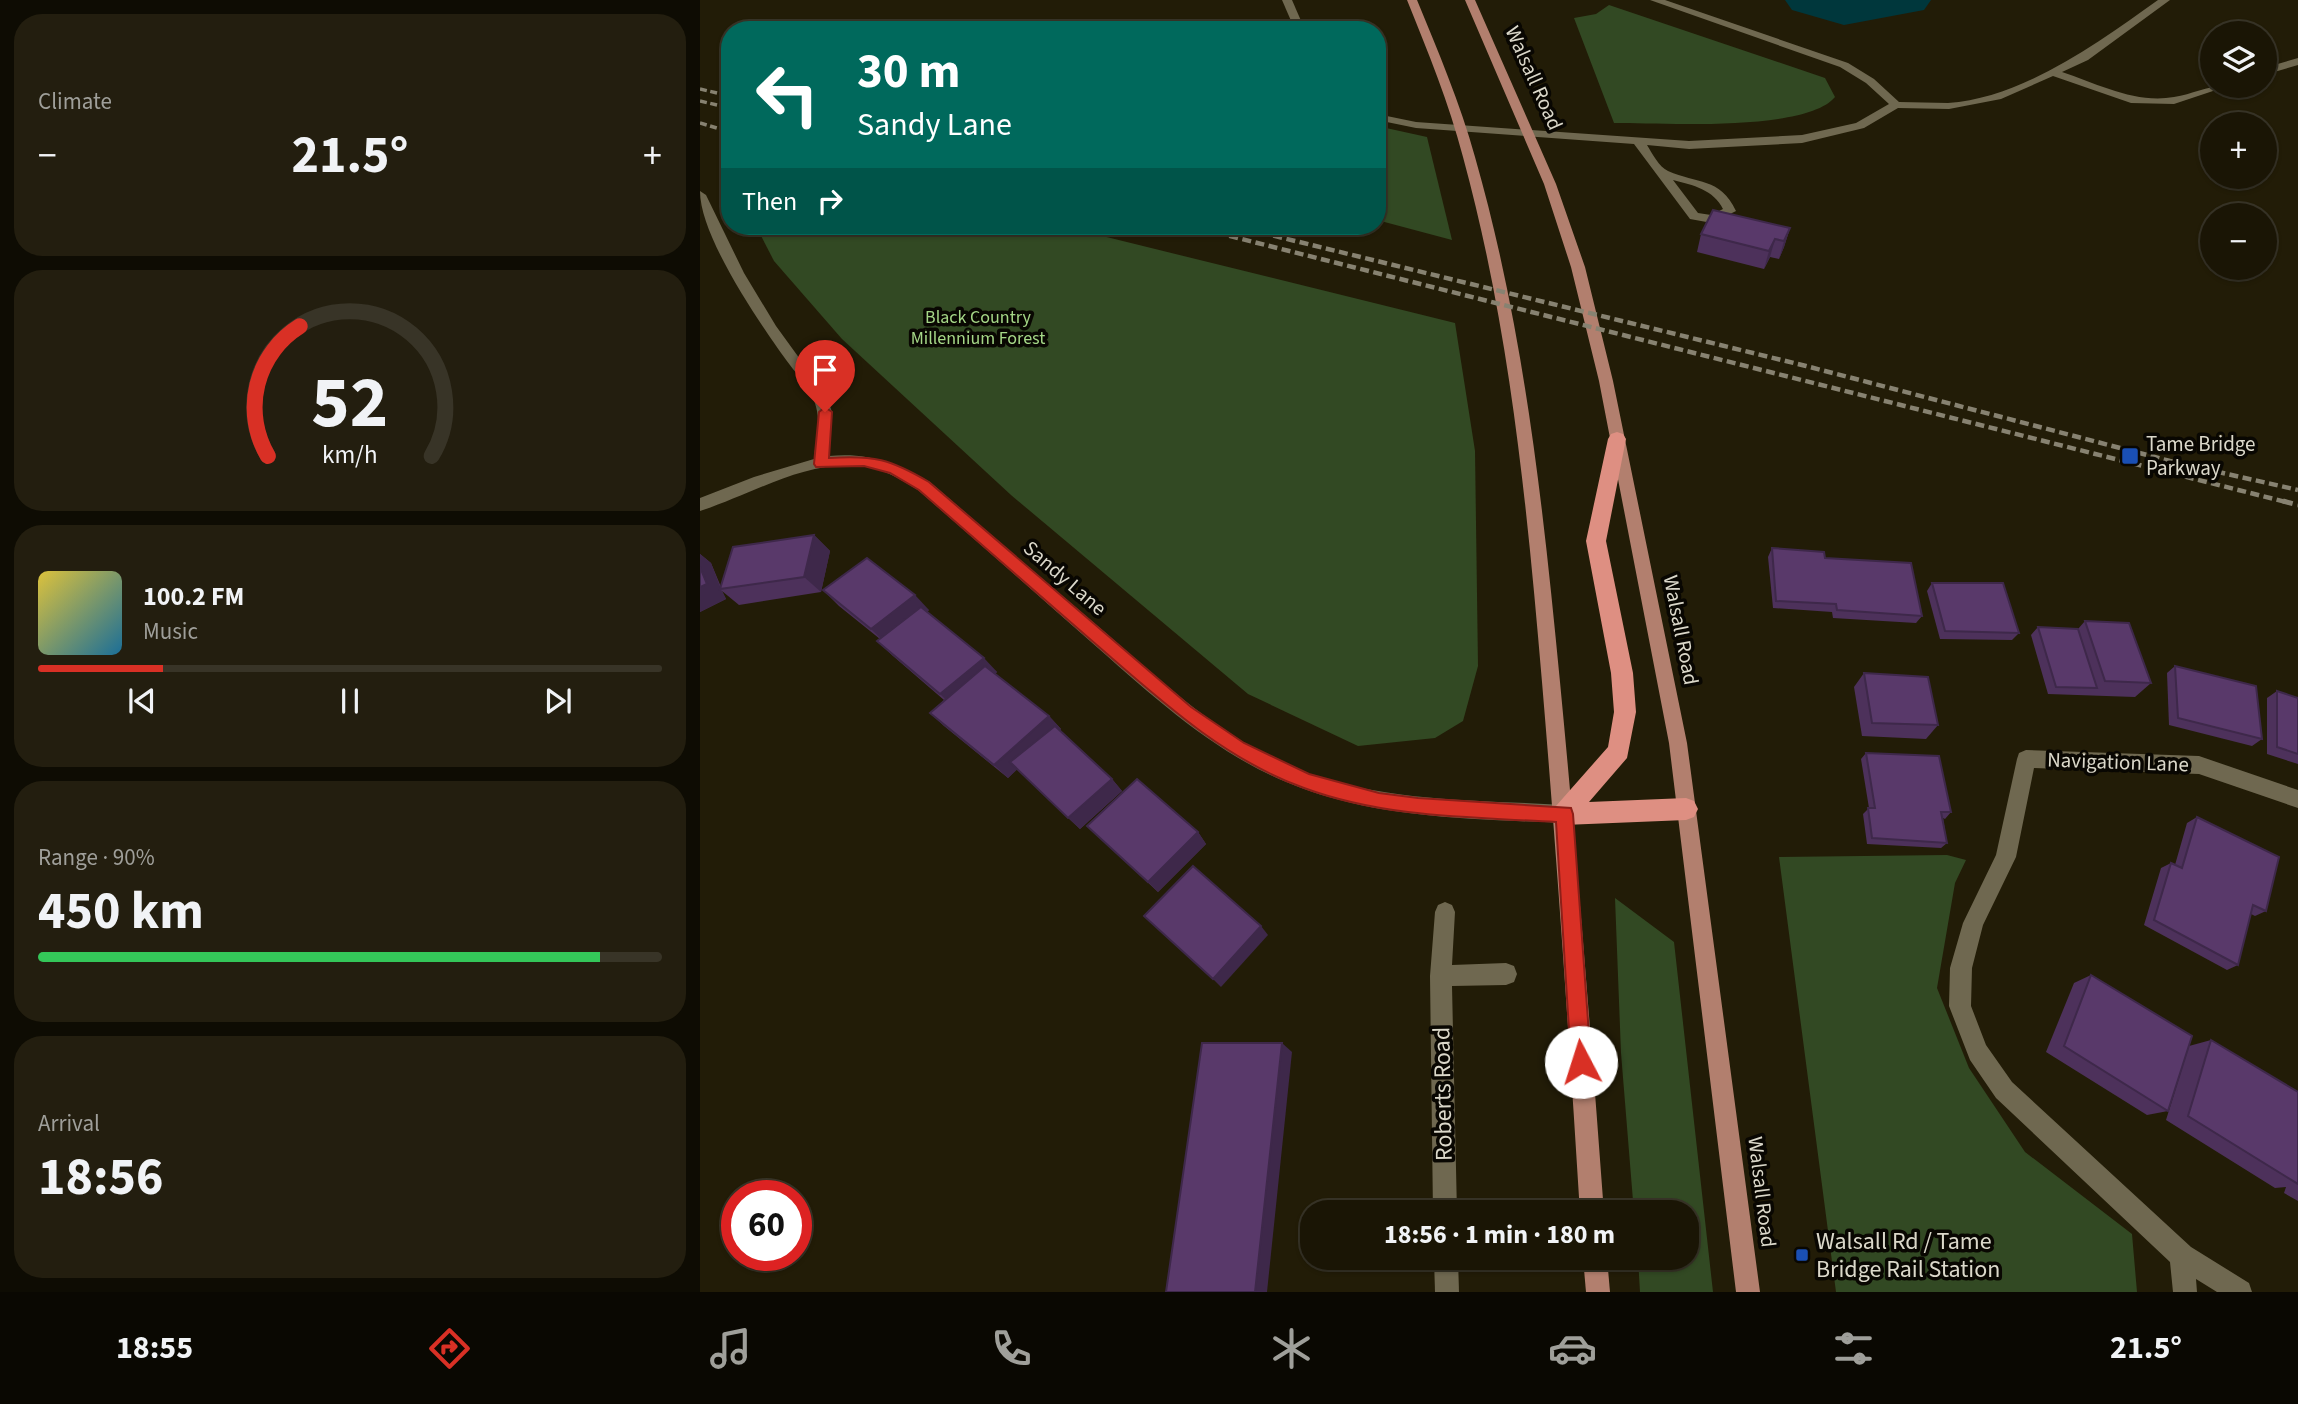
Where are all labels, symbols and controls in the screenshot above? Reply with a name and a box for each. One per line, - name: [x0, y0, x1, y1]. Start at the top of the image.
- street label: Walsall Road: [1498, 21, 1570, 135]
- map controls: [2200, 21, 2277, 280]
- button: layers: [2200, 21, 2277, 98]
- text: 30 m: [857, 37, 961, 107]
- icon: left: [742, 49, 833, 140]
- text: Climate: [38, 85, 112, 118]
- text: Sandy Lane: [857, 102, 1012, 148]
- button: +: [2200, 112, 2277, 189]
- text: 21.5°: [292, 119, 408, 193]
- text: −: [38, 129, 57, 183]
- text: +: [643, 129, 662, 183]
- icon: right: [811, 182, 849, 220]
- text: Then: [742, 183, 797, 220]
- button: −: [2200, 203, 2277, 280]
- park label: Black Country Millennium Forest: [911, 305, 1045, 351]
- pin: [795, 340, 855, 412]
- icon: arrive: [806, 351, 844, 389]
- text: 52: [312, 352, 388, 456]
- place label: Tame Bridge Parkway: [2146, 429, 2256, 483]
- text: km/h: [322, 437, 378, 473]
- marker: Tame Bridge Parkway: [2120, 446, 2140, 466]
- street label: Sandy Lane: [1017, 533, 1113, 623]
- street label: Walsall Road: [1656, 572, 1706, 688]
- text: 100.2 FM: [143, 578, 244, 615]
- text: Music: [143, 615, 198, 648]
- icon: previous: [123, 682, 161, 720]
- icon: pause: [331, 682, 369, 720]
- icon: next: [539, 682, 577, 720]
- street label: Navigation Lane: [2047, 745, 2189, 779]
- text: Range · 90%: [38, 841, 155, 874]
- text: 450 km: [38, 875, 204, 949]
- position arrow: [1544, 1025, 1618, 1099]
- street label: Roberts Road: [1424, 1027, 1462, 1161]
- text: Arrival: [38, 1107, 100, 1140]
- street label: Walsall Road: [1740, 1135, 1784, 1249]
- text: 18:56: [38, 1141, 163, 1215]
- speed limit sign: 60: [721, 1180, 812, 1271]
- text: 18:56 · 1 min · 180 m: [1384, 1216, 1615, 1253]
- place label: Walsall Rd / Tame Bridge Rail Station: [1816, 1224, 2000, 1287]
- marker: Walsall Rd / Tame Bridge Rail Station: [1794, 1247, 1810, 1263]
- icon: directions: [425, 1324, 474, 1373]
- icon: music: [706, 1324, 755, 1373]
- icon: phone: [987, 1324, 1036, 1373]
- icon: climate: [1267, 1324, 1316, 1373]
- icon: car: [1548, 1324, 1597, 1373]
- icon: filters: [1829, 1324, 1878, 1373]
- text: 18:55: [116, 1325, 193, 1371]
- text: 21.5°: [2110, 1325, 2182, 1371]

